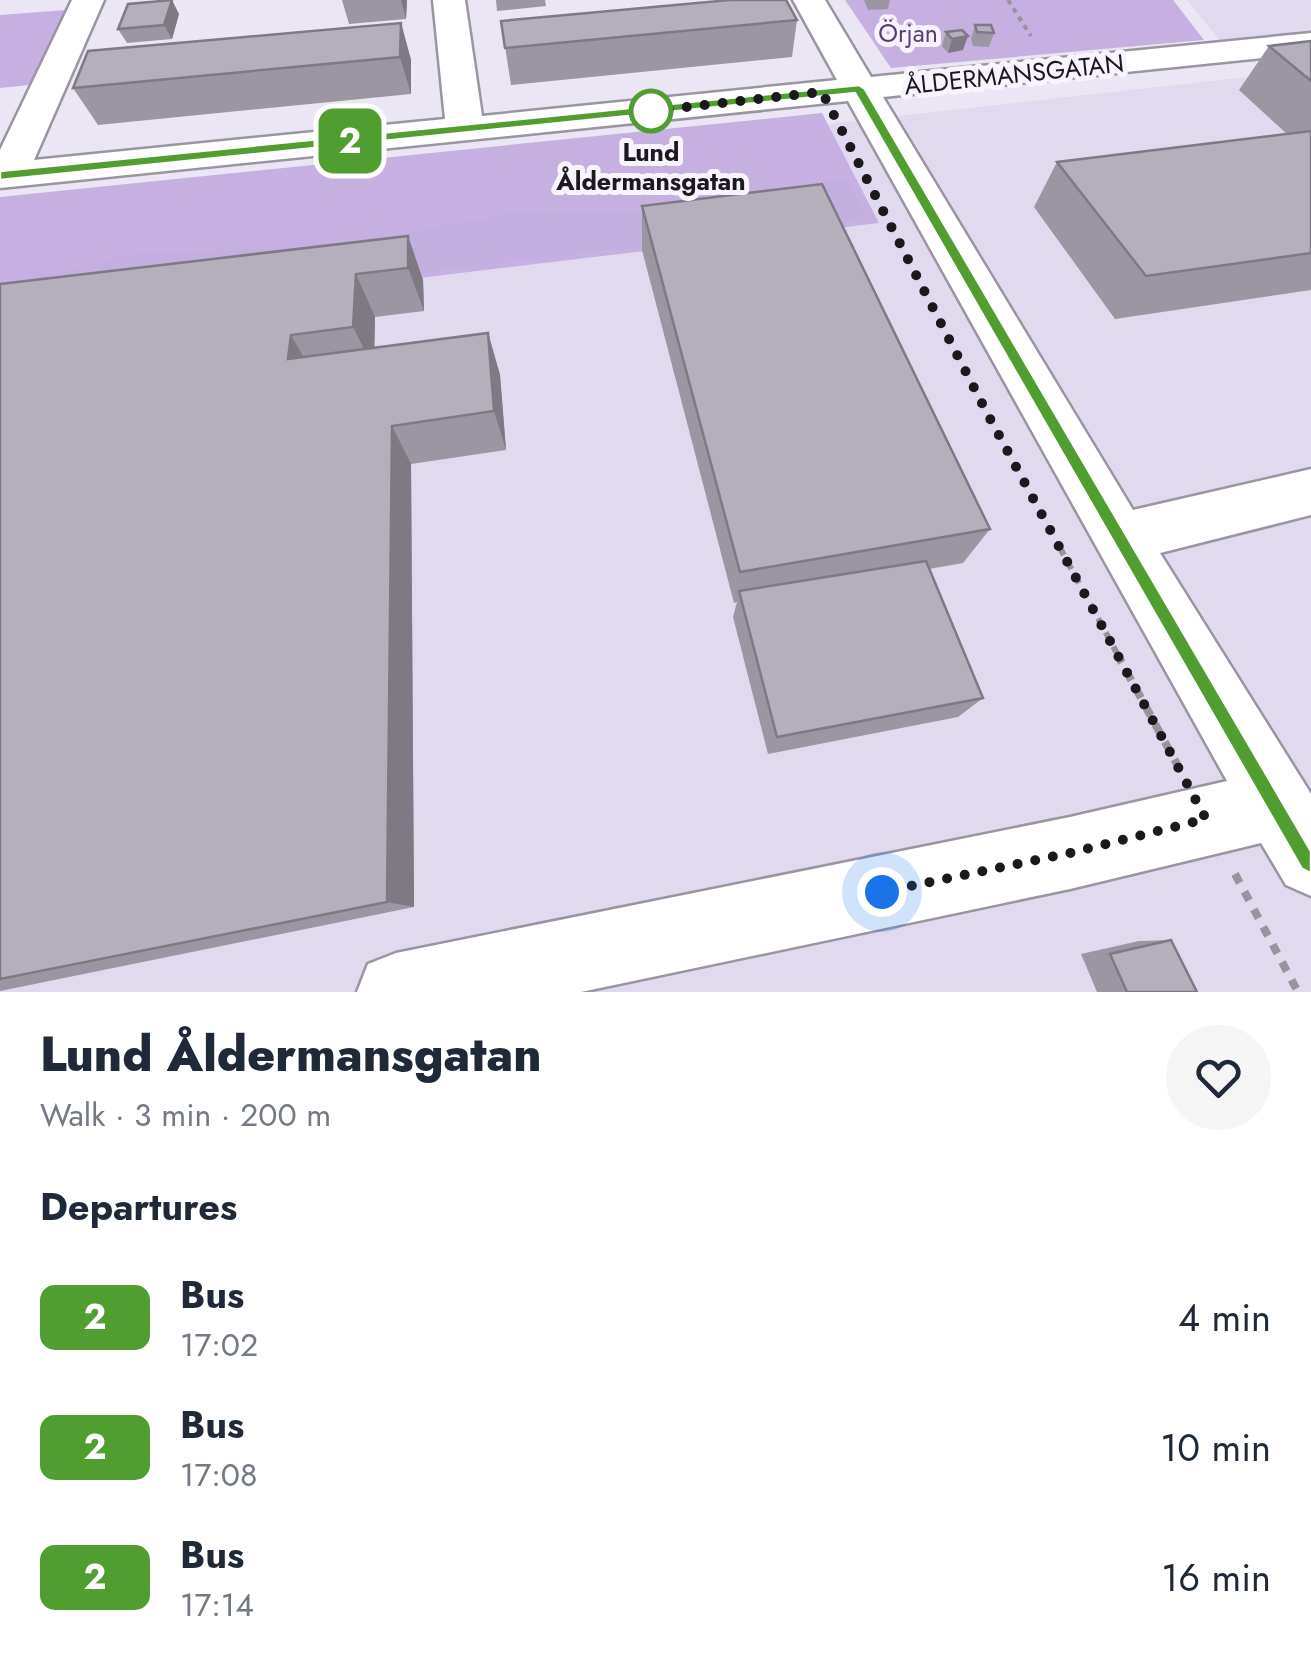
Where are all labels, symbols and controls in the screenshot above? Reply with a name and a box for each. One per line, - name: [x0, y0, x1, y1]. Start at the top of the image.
- park label: Örjan: [878, 15, 938, 51]
- street label: ÅLDERMANSGATAN: [902, 45, 1126, 103]
- marker: Lund Åldermansgatan: [630, 90, 672, 132]
- line badge: 2: [318, 108, 382, 174]
- text: 2: [339, 116, 361, 166]
- place label: Lund Åldermansgatan: [555, 134, 746, 199]
- your location: [857, 867, 907, 917]
- text: Lund Åldermansgatan: [40, 1020, 542, 1089]
- button: heart: [1166, 1025, 1271, 1130]
- text: Walk · 3 min · 200 m: [40, 1092, 331, 1138]
- text: Departures: [40, 1179, 237, 1234]
- text: Bus: [180, 1267, 244, 1322]
- text: 4 min: [1178, 1290, 1271, 1345]
- text: 2: [84, 1292, 106, 1342]
- text: 17:02: [180, 1322, 258, 1368]
- text: Bus: [180, 1397, 244, 1452]
- text: 10 min: [1160, 1420, 1271, 1475]
- text: 2: [84, 1422, 106, 1472]
- text: 17:08: [180, 1452, 257, 1498]
- text: Bus: [180, 1527, 244, 1582]
- text: 16 min: [1161, 1550, 1271, 1605]
- text: 2: [84, 1552, 106, 1602]
- text: 17:14: [180, 1582, 254, 1628]

